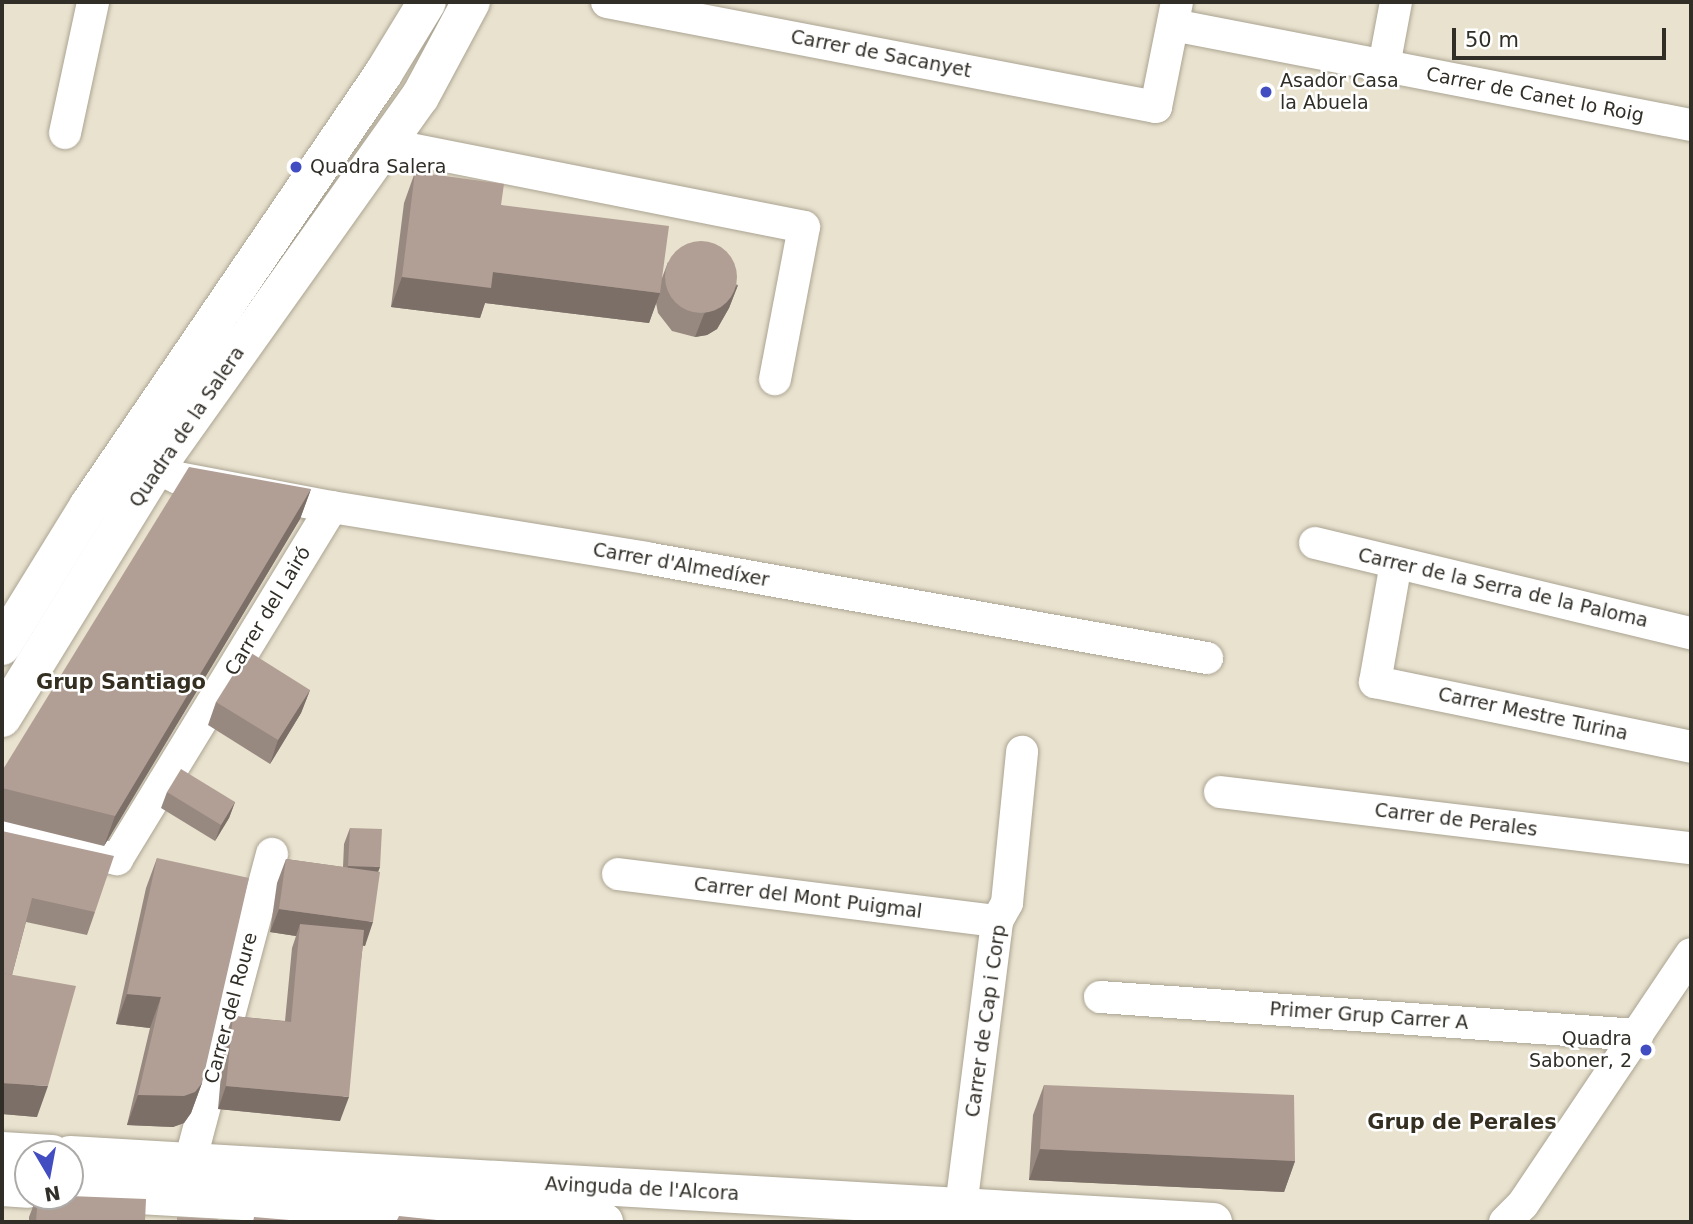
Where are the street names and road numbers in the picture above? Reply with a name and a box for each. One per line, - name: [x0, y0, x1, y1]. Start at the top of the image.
- street label: Carrer de Sacanyet: [789, 25, 973, 83]
- street label: Carrer de Canet lo Roig: [1424, 63, 1646, 127]
- street label: Quadra de la Salera: [125, 342, 249, 512]
- street label: Carrer d'Almedíxer: [591, 538, 771, 592]
- street label: Carrer del Lairó: [220, 542, 316, 680]
- street label: Carrer de la Serra de la Paloma: [1356, 544, 1650, 632]
- street label: Carrer Mestre Turina: [1436, 683, 1630, 745]
- street label: Carrer de Perales: [1373, 799, 1539, 841]
- street label: Carrer del Mont Puigmal: [693, 873, 923, 923]
- street label: Carrer de Cap i Corp: [961, 923, 1011, 1119]
- street label: Carrer del Roure: [200, 930, 262, 1086]
- street label: Primer Grup Carrer A: [1269, 998, 1469, 1034]
- street label: Avinguda de l'Alcora: [544, 1173, 740, 1205]

